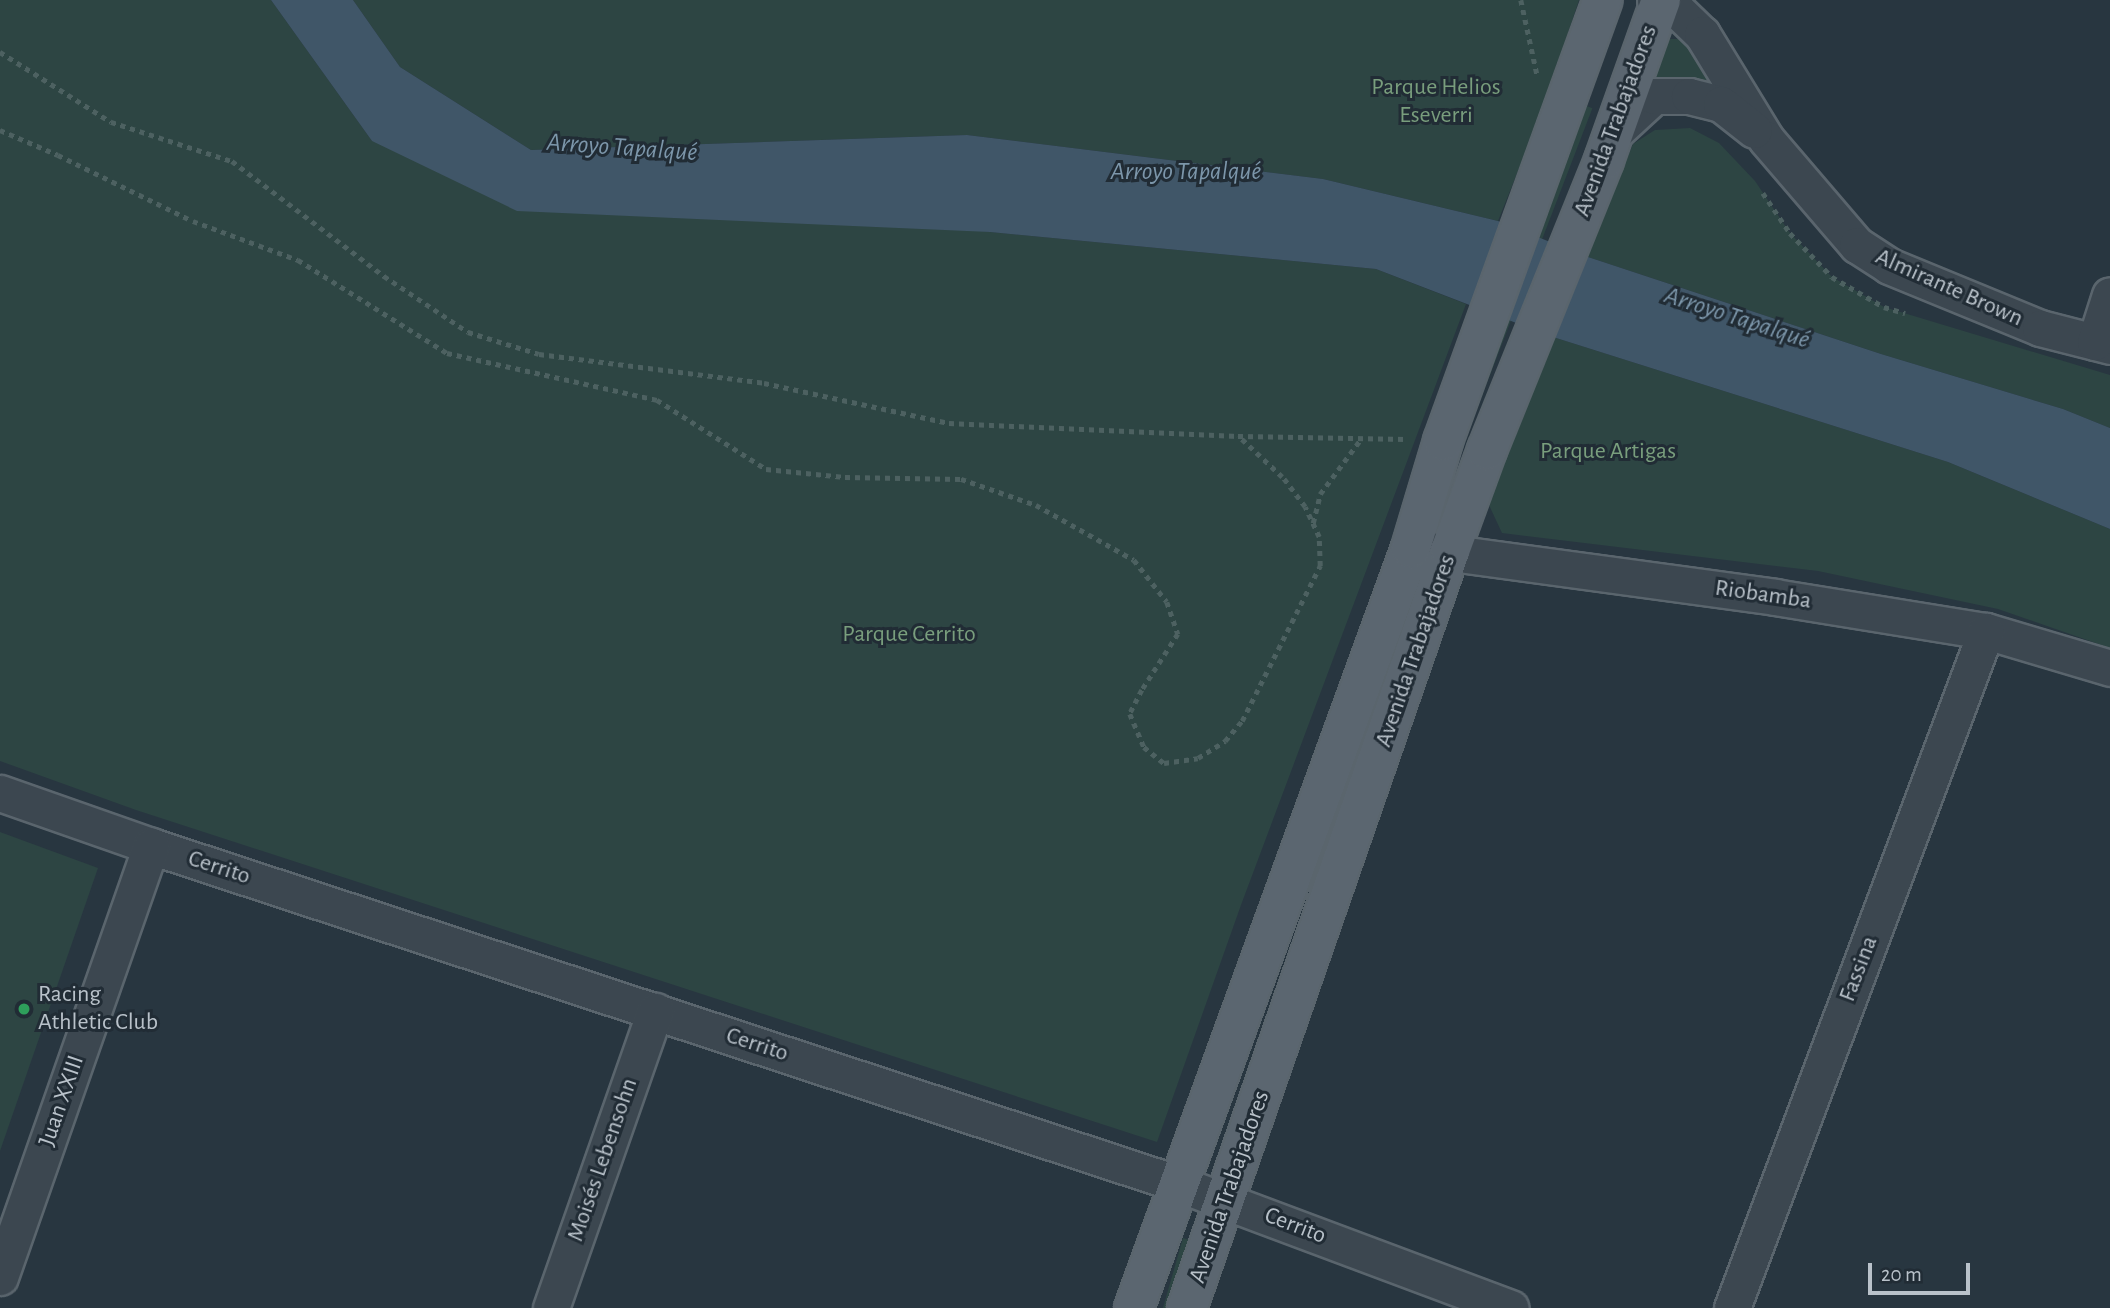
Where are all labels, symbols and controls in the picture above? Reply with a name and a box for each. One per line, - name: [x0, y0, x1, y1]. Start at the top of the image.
- street label: Avenida Trabajadores: [1568, 22, 1664, 220]
- park label: Parque Helios Eseverri: [1371, 74, 1501, 130]
- water label: Arroyo Tapalqué: [546, 127, 698, 169]
- water label: Arroyo Tapalqué: [1111, 156, 1261, 188]
- street label: Almirante Brown: [1871, 243, 2027, 333]
- water label: Arroyo Tapalqué: [1660, 280, 1814, 356]
- park label: Parque Artigas: [1540, 438, 1676, 466]
- street label: Avenida Trabajadores: [1370, 551, 1462, 751]
- street label: Riobamba: [1713, 574, 1813, 616]
- park label: Parque Cerrito: [842, 621, 976, 649]
- street label: Cerrito: [184, 844, 254, 892]
- street label: Fassina: [1833, 932, 1885, 1006]
- place label: Racing Athletic Club: [38, 981, 158, 1037]
- marker: Racing Athletic Club: [16, 1001, 32, 1017]
- street label: Cerrito: [722, 1021, 792, 1069]
- street label: Juan XXIII: [33, 1052, 91, 1150]
- street label: Moisés Lebensohn: [562, 1075, 644, 1245]
- street label: Avenida Trabajadores: [1184, 1087, 1276, 1287]
- street label: Cerrito: [1260, 1201, 1330, 1251]
- scale bar: [1872, 1248, 1974, 1292]
- text: 20 m: [1881, 1264, 1922, 1285]

